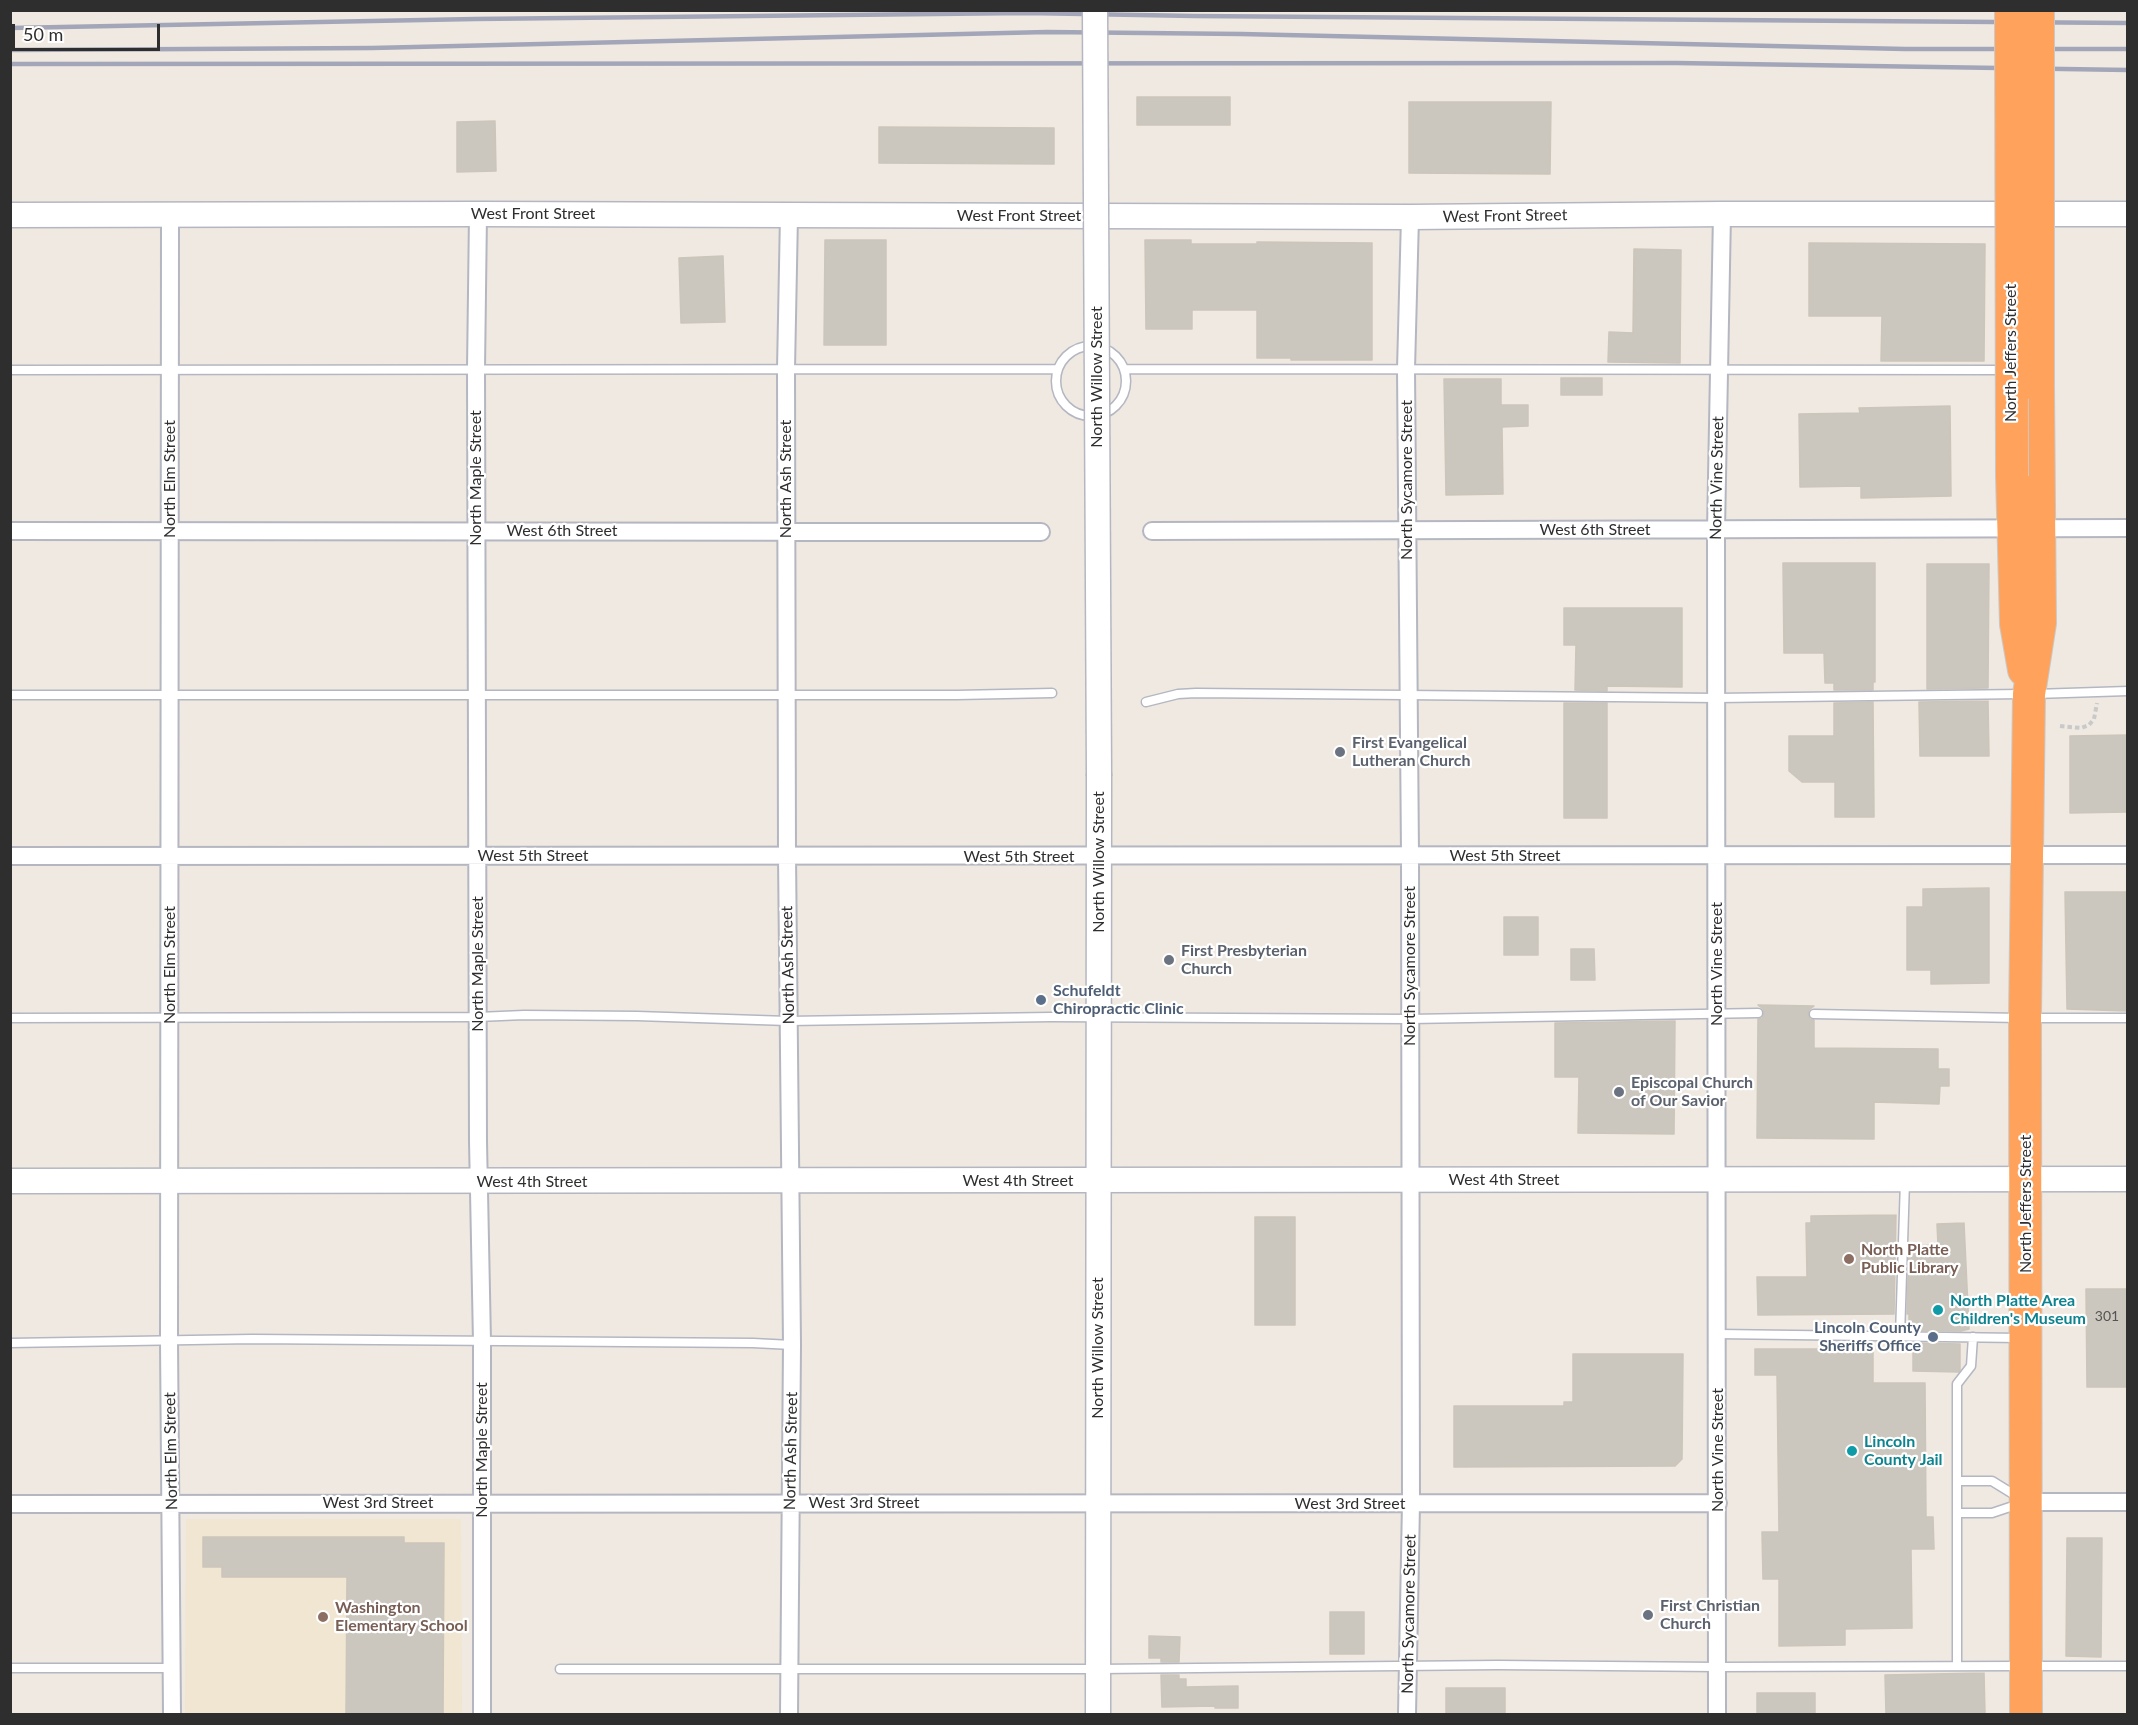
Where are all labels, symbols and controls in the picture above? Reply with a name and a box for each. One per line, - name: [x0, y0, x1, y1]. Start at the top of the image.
- scale bar: [15, 12, 164, 50]
- text: 50 m: [23, 23, 63, 45]
- street label: West Front Street: [471, 204, 595, 224]
- street label: West Front Street: [1443, 205, 1567, 227]
- street label: West Front Street: [957, 206, 1081, 226]
- street label: North Jeffers Street: [2001, 284, 2021, 422]
- street label: North Willow Street: [1087, 306, 1107, 448]
- street label: North Sycamore Street: [1397, 400, 1417, 560]
- street label: North Maple Street: [466, 410, 486, 546]
- street label: North Vine Street: [1706, 416, 1728, 540]
- street label: North Elm Street: [160, 420, 180, 538]
- street label: North Ash Street: [776, 420, 796, 538]
- street label: West 6th Street: [1539, 520, 1651, 540]
- street label: West 6th Street: [506, 521, 618, 541]
- place label: First Evangelical Lutheran Church: [1352, 733, 1471, 771]
- marker: First Evangelical Lutheran Church: [1333, 745, 1347, 759]
- street label: North Willow Street: [1089, 791, 1109, 933]
- street label: West 5th Street: [477, 846, 589, 866]
- street label: West 5th Street: [1449, 846, 1561, 866]
- street label: West 5th Street: [963, 847, 1075, 867]
- street label: North Sycamore Street: [1400, 886, 1420, 1046]
- street label: North Maple Street: [468, 896, 488, 1032]
- street label: North Vine Street: [1707, 902, 1727, 1026]
- street label: North Elm Street: [160, 906, 180, 1024]
- street label: North Ash Street: [777, 906, 799, 1024]
- place label: First Presbyterian Church: [1181, 941, 1307, 979]
- marker: First Presbyterian Church: [1162, 953, 1176, 967]
- place label: Schufeldt Chiropractic Clinic: [1053, 981, 1184, 1019]
- marker: Schufeldt Chiropractic Clinic: [1034, 993, 1048, 1007]
- place label: Episcopal Church of Our Savior: [1631, 1073, 1753, 1111]
- marker: Episcopal Church of Our Savior: [1612, 1085, 1626, 1099]
- street label: North Jeffers Street: [2016, 1135, 2036, 1273]
- street label: West 4th Street: [1448, 1170, 1560, 1190]
- street label: West 4th Street: [962, 1171, 1074, 1191]
- street label: West 4th Street: [476, 1172, 588, 1192]
- place label: North Platte Public Library: [1861, 1240, 1958, 1278]
- marker: North Platte Public Library: [1842, 1252, 1856, 1266]
- street label: North Willow Street: [1088, 1277, 1108, 1419]
- place label: North Platte Area Children's Museum: [1950, 1291, 2086, 1329]
- marker: North Platte Area Children's Museum: [1931, 1303, 1945, 1317]
- house number: 301: [2095, 1308, 2119, 1324]
- place label: Lincoln County Sheriffs Office: [1814, 1318, 1921, 1356]
- marker: Lincoln County Sheriffs Office: [1926, 1330, 1940, 1344]
- street label: North Maple Street: [472, 1382, 492, 1518]
- street label: North Vine Street: [1708, 1388, 1728, 1512]
- street label: North Elm Street: [160, 1392, 182, 1510]
- street label: North Ash Street: [780, 1392, 802, 1510]
- place label: Lincoln County Jail: [1864, 1432, 1943, 1470]
- marker: Lincoln County Jail: [1845, 1444, 1859, 1458]
- street label: West 3rd Street: [323, 1493, 433, 1513]
- street label: West 3rd Street: [809, 1493, 919, 1513]
- street label: West 3rd Street: [1295, 1494, 1405, 1514]
- street label: North Sycamore Street: [1398, 1534, 1420, 1694]
- place label: First Christian Church: [1660, 1596, 1760, 1634]
- place label: Washington Elementary School: [335, 1598, 468, 1636]
- marker: First Christian Church: [1641, 1608, 1655, 1622]
- marker: Washington Elementary School: [316, 1610, 330, 1624]

